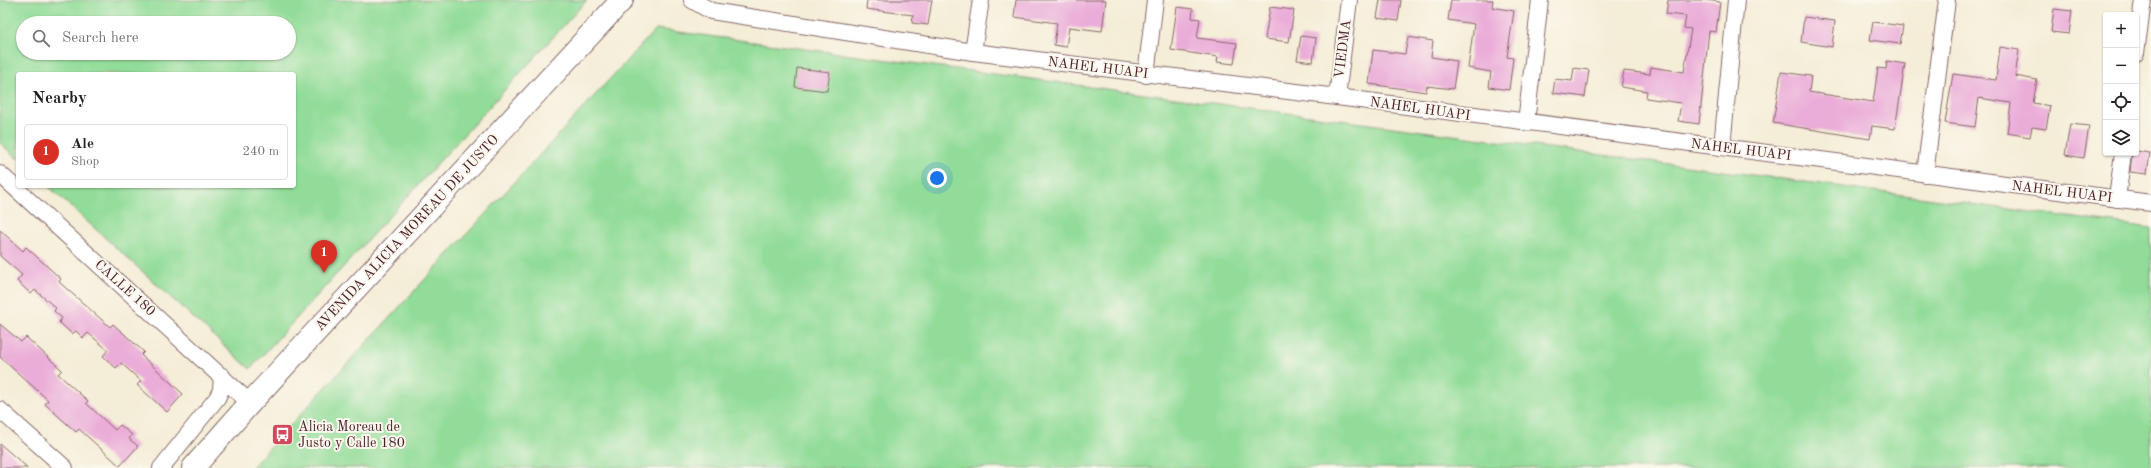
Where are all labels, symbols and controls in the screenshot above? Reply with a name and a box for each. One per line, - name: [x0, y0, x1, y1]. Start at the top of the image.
- map controls: [2103, 12, 2139, 156]
- button: +: [2103, 12, 2139, 48]
- search box: [16, 16, 296, 60]
- street label: VIEDMA: [1332, 18, 1354, 79]
- icon: search: [30, 27, 52, 49]
- text: Search here: [62, 31, 139, 46]
- button: −: [2103, 48, 2139, 84]
- street label: NAHEL HUAPI: [1047, 55, 1149, 81]
- button: locate: [2103, 84, 2139, 120]
- text: Nearby: [32, 90, 87, 107]
- street label: NAHEL HUAPI: [1369, 95, 1471, 123]
- button: layers: [2103, 120, 2139, 156]
- street label: AVENIDA ALICIA MOREAU DE JUSTO: [313, 132, 502, 334]
- text: Ale: [71, 137, 94, 152]
- street label: NAHEL HUAPI: [1690, 137, 1792, 163]
- text: 1: [42, 145, 50, 158]
- text: 240 m: [242, 145, 279, 158]
- text: Shop: [71, 155, 99, 168]
- your location: [927, 168, 947, 188]
- street label: NAHEL HUAPI: [2011, 179, 2113, 205]
- pin: 1: [311, 240, 337, 273]
- street label: CALLE 180: [92, 257, 158, 319]
- place label: Alicia Moreau de Justo y Calle 180: [298, 420, 405, 450]
- bus stop icon: Alicia Moreau de Justo y Calle 180: [269, 422, 295, 448]

